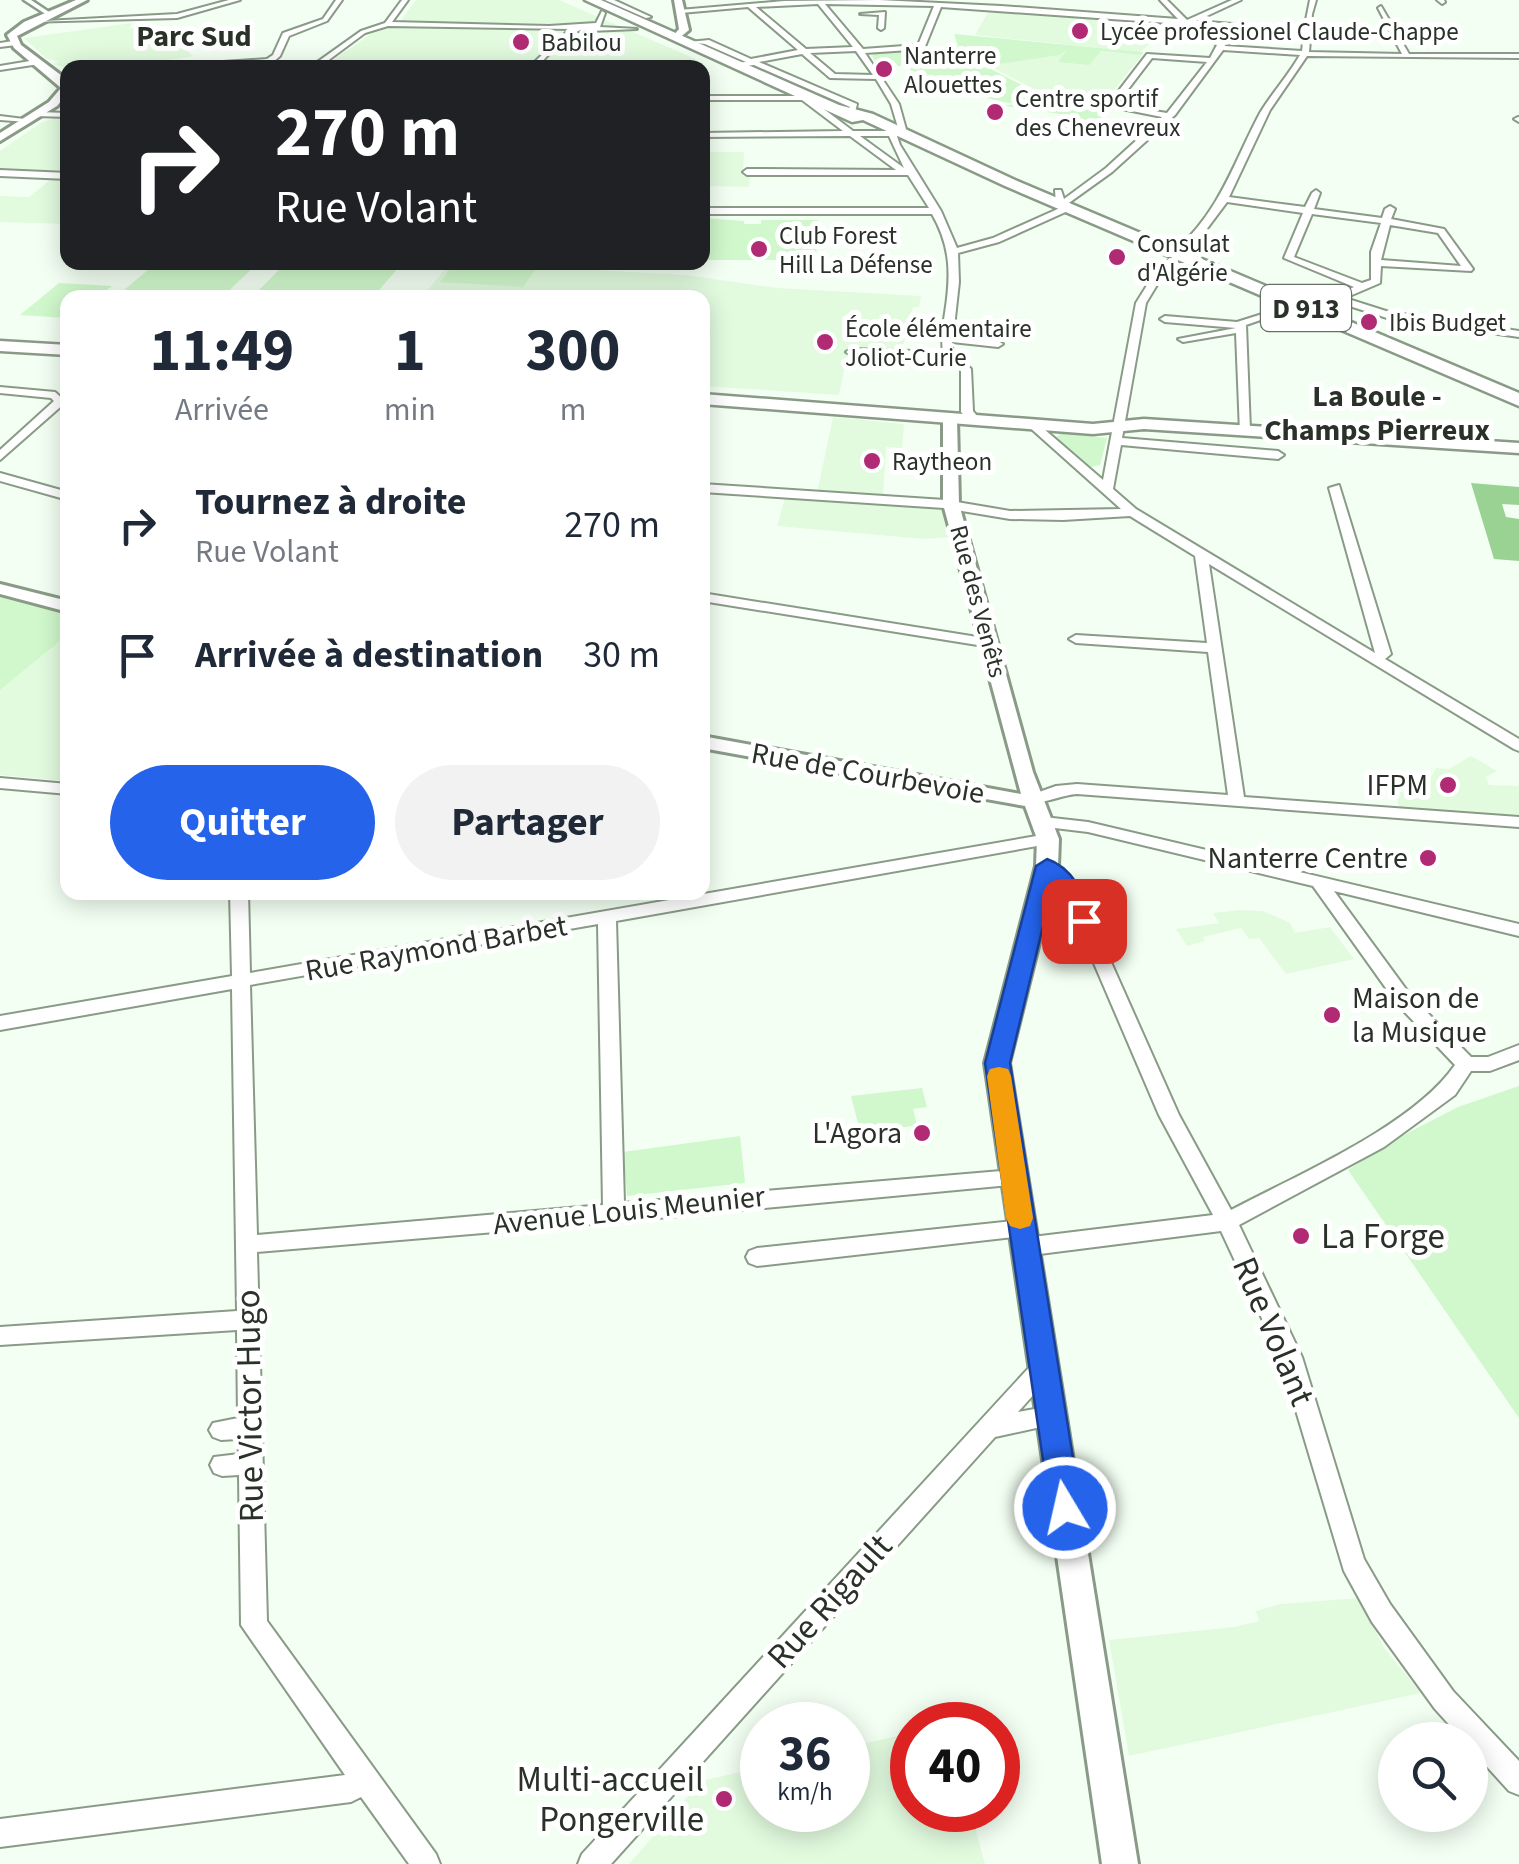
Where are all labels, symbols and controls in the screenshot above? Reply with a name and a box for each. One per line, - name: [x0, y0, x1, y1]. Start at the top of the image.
- place label: Lycée professionel Claude-Chappe: [1100, 14, 1459, 50]
- district label: Parc Sud: [136, 15, 252, 58]
- marker: Lycée professionel Claude-Chappe: [1069, 20, 1091, 42]
- place label: Babilou: [541, 25, 622, 61]
- marker: Babilou: [510, 31, 532, 53]
- place label: Nanterre Alouettes: [904, 38, 1002, 103]
- marker: Nanterre Alouettes: [873, 58, 895, 80]
- place label: Centre sportif des Chenevreux: [1015, 81, 1180, 146]
- text: 270 m: [275, 83, 460, 183]
- icon: right: [110, 100, 240, 230]
- marker: Centre sportif des Chenevreux: [984, 101, 1006, 123]
- text: Rue Volant: [275, 176, 477, 240]
- place label: Club Forest Hill La Défense: [779, 218, 933, 283]
- place label: Consulat d'Algérie: [1137, 226, 1230, 291]
- marker: Club Forest Hill La Défense: [748, 238, 770, 260]
- marker: Consulat d'Algérie: [1106, 246, 1128, 268]
- road number: D 913: [1261, 285, 1351, 331]
- place label: Ibis Budget: [1389, 305, 1507, 341]
- text: 11:49: [150, 309, 294, 394]
- text: 1: [394, 309, 426, 394]
- text: 300: [525, 309, 620, 394]
- place label: École élémentaire Joliot-Curie: [845, 311, 1032, 376]
- marker: Ibis Budget: [1358, 311, 1380, 333]
- marker: École élémentaire Joliot-Curie: [814, 331, 836, 353]
- district label: La Boule - Champs Pierreux: [1264, 375, 1490, 452]
- text: Arrivée: [175, 387, 269, 433]
- text: min: [384, 387, 436, 433]
- text: m: [560, 387, 586, 433]
- place label: Raytheon: [892, 444, 992, 480]
- marker: Raytheon: [861, 450, 883, 472]
- text: Tournez à droite: [195, 475, 467, 529]
- icon: right: [110, 498, 165, 553]
- text: 270 m: [564, 498, 660, 552]
- street label: Rue des Venêts: [940, 521, 1016, 681]
- text: Rue Volant: [195, 529, 339, 575]
- icon: arrive: [110, 628, 165, 683]
- text: Arrivée à destination: [195, 628, 543, 682]
- text: 30 m: [583, 628, 660, 682]
- street label: Rue de Courbevoie: [748, 732, 988, 815]
- place label: IFPM: [1367, 764, 1428, 807]
- button: Quitter: [110, 765, 375, 880]
- button: Partager: [395, 765, 660, 880]
- marker: IFPM: [1437, 774, 1459, 796]
- place label: Nanterre Centre: [1208, 837, 1408, 880]
- marker: Nanterre Centre: [1417, 847, 1439, 869]
- pin: [1042, 879, 1127, 964]
- icon: arrive: [1057, 894, 1112, 949]
- street label: Rue Raymond Barbet: [302, 904, 570, 993]
- place label: Maison de la Musique: [1352, 977, 1487, 1054]
- marker: Maison de la Musique: [1321, 1004, 1343, 1026]
- place label: L'Agora: [812, 1112, 902, 1155]
- marker: L'Agora: [911, 1122, 933, 1144]
- street label: Avenue Louis Meunier: [491, 1175, 768, 1246]
- place label: La Forge: [1321, 1212, 1445, 1262]
- marker: La Forge: [1290, 1225, 1312, 1247]
- street label: Rue Volant: [1219, 1249, 1327, 1414]
- street label: Rue Victor Hugo: [223, 1289, 277, 1523]
- position arrow: [1013, 1456, 1117, 1560]
- street label: Rue Rigault: [756, 1523, 904, 1680]
- speed limit sign: 40: [890, 1702, 1020, 1832]
- text: 36: [779, 1719, 831, 1790]
- map controls: [1378, 1722, 1488, 1832]
- button: search: [1378, 1722, 1488, 1832]
- place label: Multi-accueil Pongerville: [517, 1755, 704, 1845]
- text: km/h: [777, 1774, 833, 1810]
- marker: Multi-accueil Pongerville: [713, 1788, 735, 1810]

